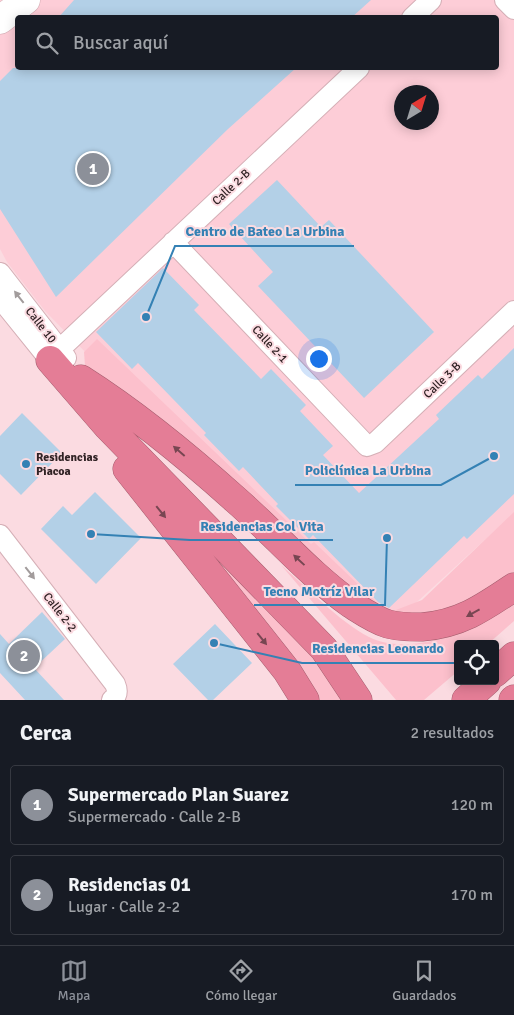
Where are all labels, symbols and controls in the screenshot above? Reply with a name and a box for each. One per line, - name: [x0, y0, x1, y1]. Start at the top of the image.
- search box: [15, 15, 499, 70]
- icon: search: [33, 29, 61, 57]
- text: Buscar aquí: [73, 31, 168, 55]
- north arrow: [394, 85, 439, 130]
- pin: 1: [77, 150, 109, 188]
- street label: Calle 2-B: [209, 166, 254, 209]
- callout: Centro de Bateo La Urbina: [175, 217, 354, 246]
- text: Centro de Bateo La Urbina: [186, 223, 344, 240]
- one-way arrow: [14, 290, 24, 304]
- street label: Calle 10: [22, 304, 59, 346]
- street label: Calle 2-1: [249, 322, 291, 366]
- your location: [306, 346, 332, 372]
- street label: Calle 3-B: [420, 359, 464, 402]
- one-way arrow: [173, 445, 186, 456]
- place label: Residencias Piacoa: [36, 450, 99, 479]
- callout: Policlínica La Urbina: [295, 456, 441, 485]
- marker: Residencias Piacoa: [20, 458, 32, 470]
- text: Policlínica La Urbina: [305, 462, 431, 479]
- one-way arrow: [155, 505, 166, 518]
- callout: Residencias Col Vita: [190, 511, 333, 540]
- text: Residencias Col Vita: [200, 518, 324, 535]
- one-way arrow: [294, 554, 306, 566]
- one-way arrow: [24, 566, 35, 579]
- callout: Tecno Motríz Vilar: [254, 576, 385, 605]
- text: Tecno Motríz Vilar: [264, 583, 375, 600]
- street label: Calle 2-2: [40, 590, 80, 635]
- one-way arrow: [465, 609, 480, 617]
- one-way arrow: [257, 632, 268, 645]
- callout: Residencias Leonardo: [302, 634, 454, 663]
- pin: 2: [8, 637, 40, 675]
- text: Residencias Leonardo: [312, 640, 444, 657]
- map controls: [454, 640, 499, 685]
- button: locate: [454, 640, 499, 685]
- text: Cerca: [20, 720, 72, 746]
- text: 2 resultados: [411, 723, 494, 743]
- text: Supermercado Plan Suarez: [68, 783, 289, 807]
- text: 1: [33, 795, 41, 815]
- text: 120 m: [451, 795, 493, 815]
- text: Supermercado · Calle 2-B: [68, 807, 241, 827]
- text: Residencias 01: [68, 873, 191, 897]
- text: 2: [33, 885, 41, 905]
- text: 170 m: [451, 885, 493, 905]
- text: Lugar · Calle 2-2: [68, 897, 180, 917]
- tab: Mapa: [58, 957, 90, 1004]
- tab: Cómo llegar: [206, 957, 277, 1004]
- tab: Guardados: [392, 957, 456, 1004]

